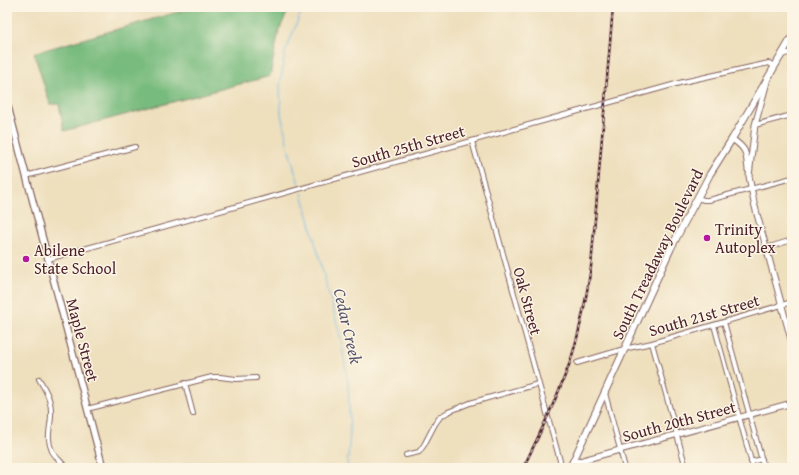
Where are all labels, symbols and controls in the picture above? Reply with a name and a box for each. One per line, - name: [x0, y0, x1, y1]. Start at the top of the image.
- street label: South 25th Street: [349, 118, 468, 174]
- street label: South Treadaway Boulevard: [605, 164, 709, 343]
- place label: Trinity Autoplex: [715, 217, 777, 259]
- marker: Trinity Autoplex: [702, 233, 712, 243]
- place label: Abilene State School: [34, 238, 117, 280]
- marker: Abilene State School: [21, 254, 31, 264]
- street label: Oak Street: [507, 264, 549, 338]
- water label: Cedar Creek: [328, 286, 369, 366]
- street label: South 21st Street: [646, 288, 763, 342]
- street label: Maple Street: [60, 296, 106, 385]
- street label: South 20th Street: [619, 394, 739, 448]

